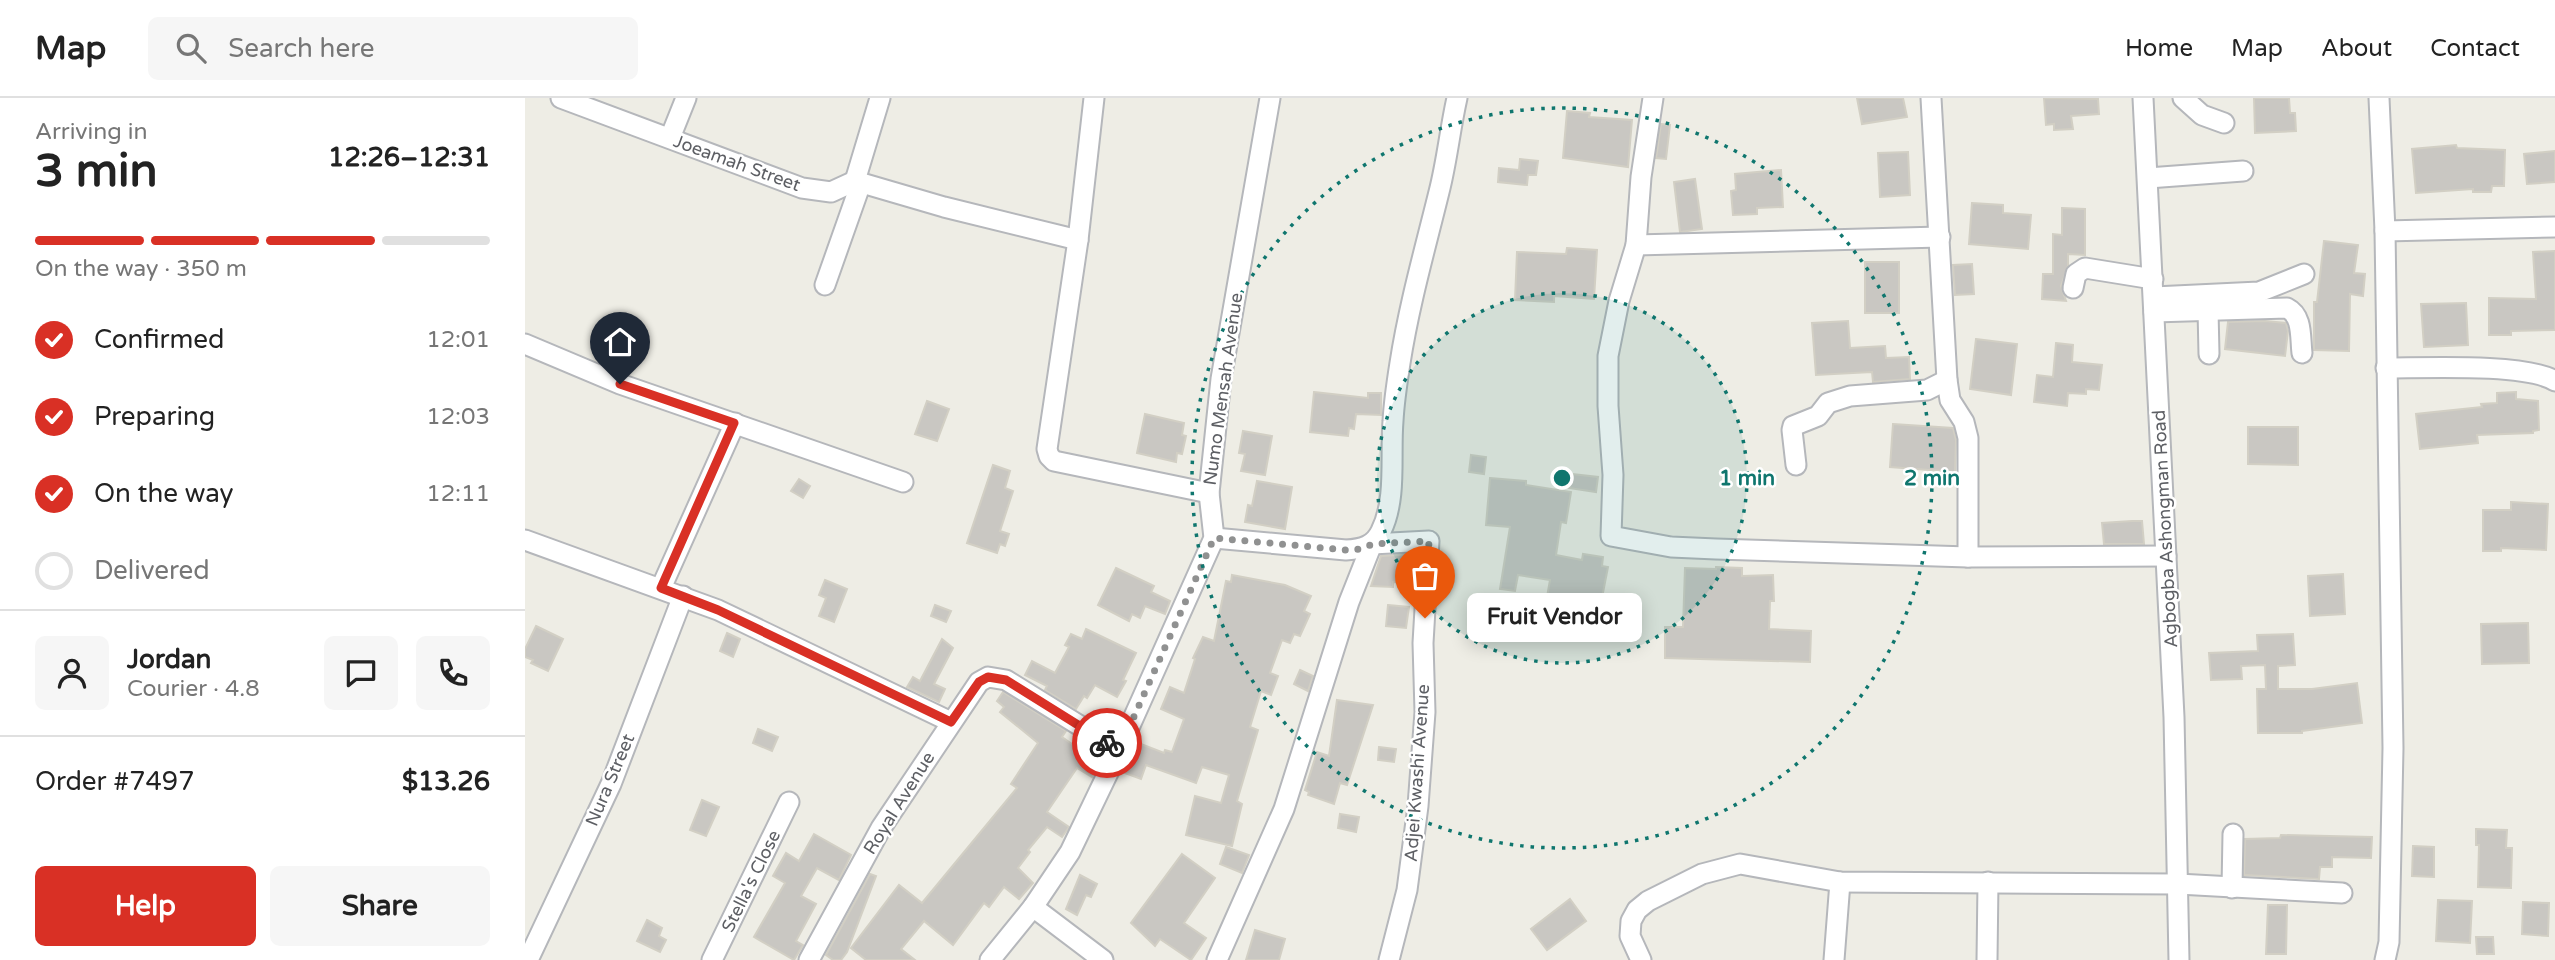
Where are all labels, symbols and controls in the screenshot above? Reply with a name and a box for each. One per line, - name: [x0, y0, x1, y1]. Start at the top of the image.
- search box: [148, 17, 638, 80]
- text: Map: [35, 29, 106, 68]
- icon: search: [172, 29, 210, 67]
- text: Search here: [228, 33, 374, 64]
- text: Home: [2125, 34, 2193, 63]
- text: Map: [2231, 34, 2283, 63]
- text: About: [2321, 34, 2392, 63]
- text: Contact: [2430, 34, 2520, 63]
- text: Arriving in: [35, 118, 148, 146]
- street label: Joeamah Street: [671, 130, 804, 196]
- text: 12:26–12:31: [328, 142, 490, 173]
- text: 3 min: [35, 144, 158, 199]
- text: On the way · 350 m: [35, 255, 247, 283]
- street label: Numo Mensah Avenue: [1199, 291, 1247, 487]
- pin: [590, 312, 650, 384]
- icon: check: [35, 321, 73, 359]
- icon: home: [601, 323, 639, 361]
- text: Confirmed: [94, 324, 224, 355]
- text: 12:01: [426, 326, 490, 354]
- icon: check: [35, 398, 73, 436]
- text: Preparing: [94, 401, 215, 432]
- text: 12:03: [426, 403, 490, 431]
- street label: Agbogba Ashongman Road: [2148, 409, 2182, 649]
- centre of rings: [1550, 466, 1574, 490]
- text: 1 min: [1719, 466, 1775, 491]
- text: 2 min: [1904, 466, 1960, 491]
- icon: check: [35, 475, 73, 513]
- text: On the way: [94, 478, 234, 509]
- text: 12:11: [426, 480, 490, 508]
- pin: [1395, 546, 1455, 618]
- text: Delivered: [94, 555, 210, 586]
- icon: bag: [1406, 557, 1444, 595]
- callout: Fruit Vendor: [1467, 594, 1642, 642]
- text: Fruit Vendor: [1487, 603, 1622, 631]
- button: person: [35, 636, 109, 710]
- button: chat: [324, 636, 398, 710]
- button: phone: [416, 636, 490, 710]
- text: Jordan: [127, 644, 211, 675]
- text: Courier · 4.8: [127, 675, 260, 703]
- street label: Adjei Kwashi Avenue: [1400, 683, 1434, 863]
- courier: [1072, 708, 1142, 778]
- icon: bike: [1088, 724, 1126, 762]
- street label: Nura Street: [581, 730, 639, 830]
- street label: Royal Avenue: [859, 748, 939, 858]
- text: Order #7497: [35, 766, 195, 797]
- text: $13.26: [402, 766, 490, 797]
- street label: Stella's Close: [717, 826, 785, 936]
- button: Help: [35, 866, 256, 946]
- button: Share: [270, 866, 490, 946]

